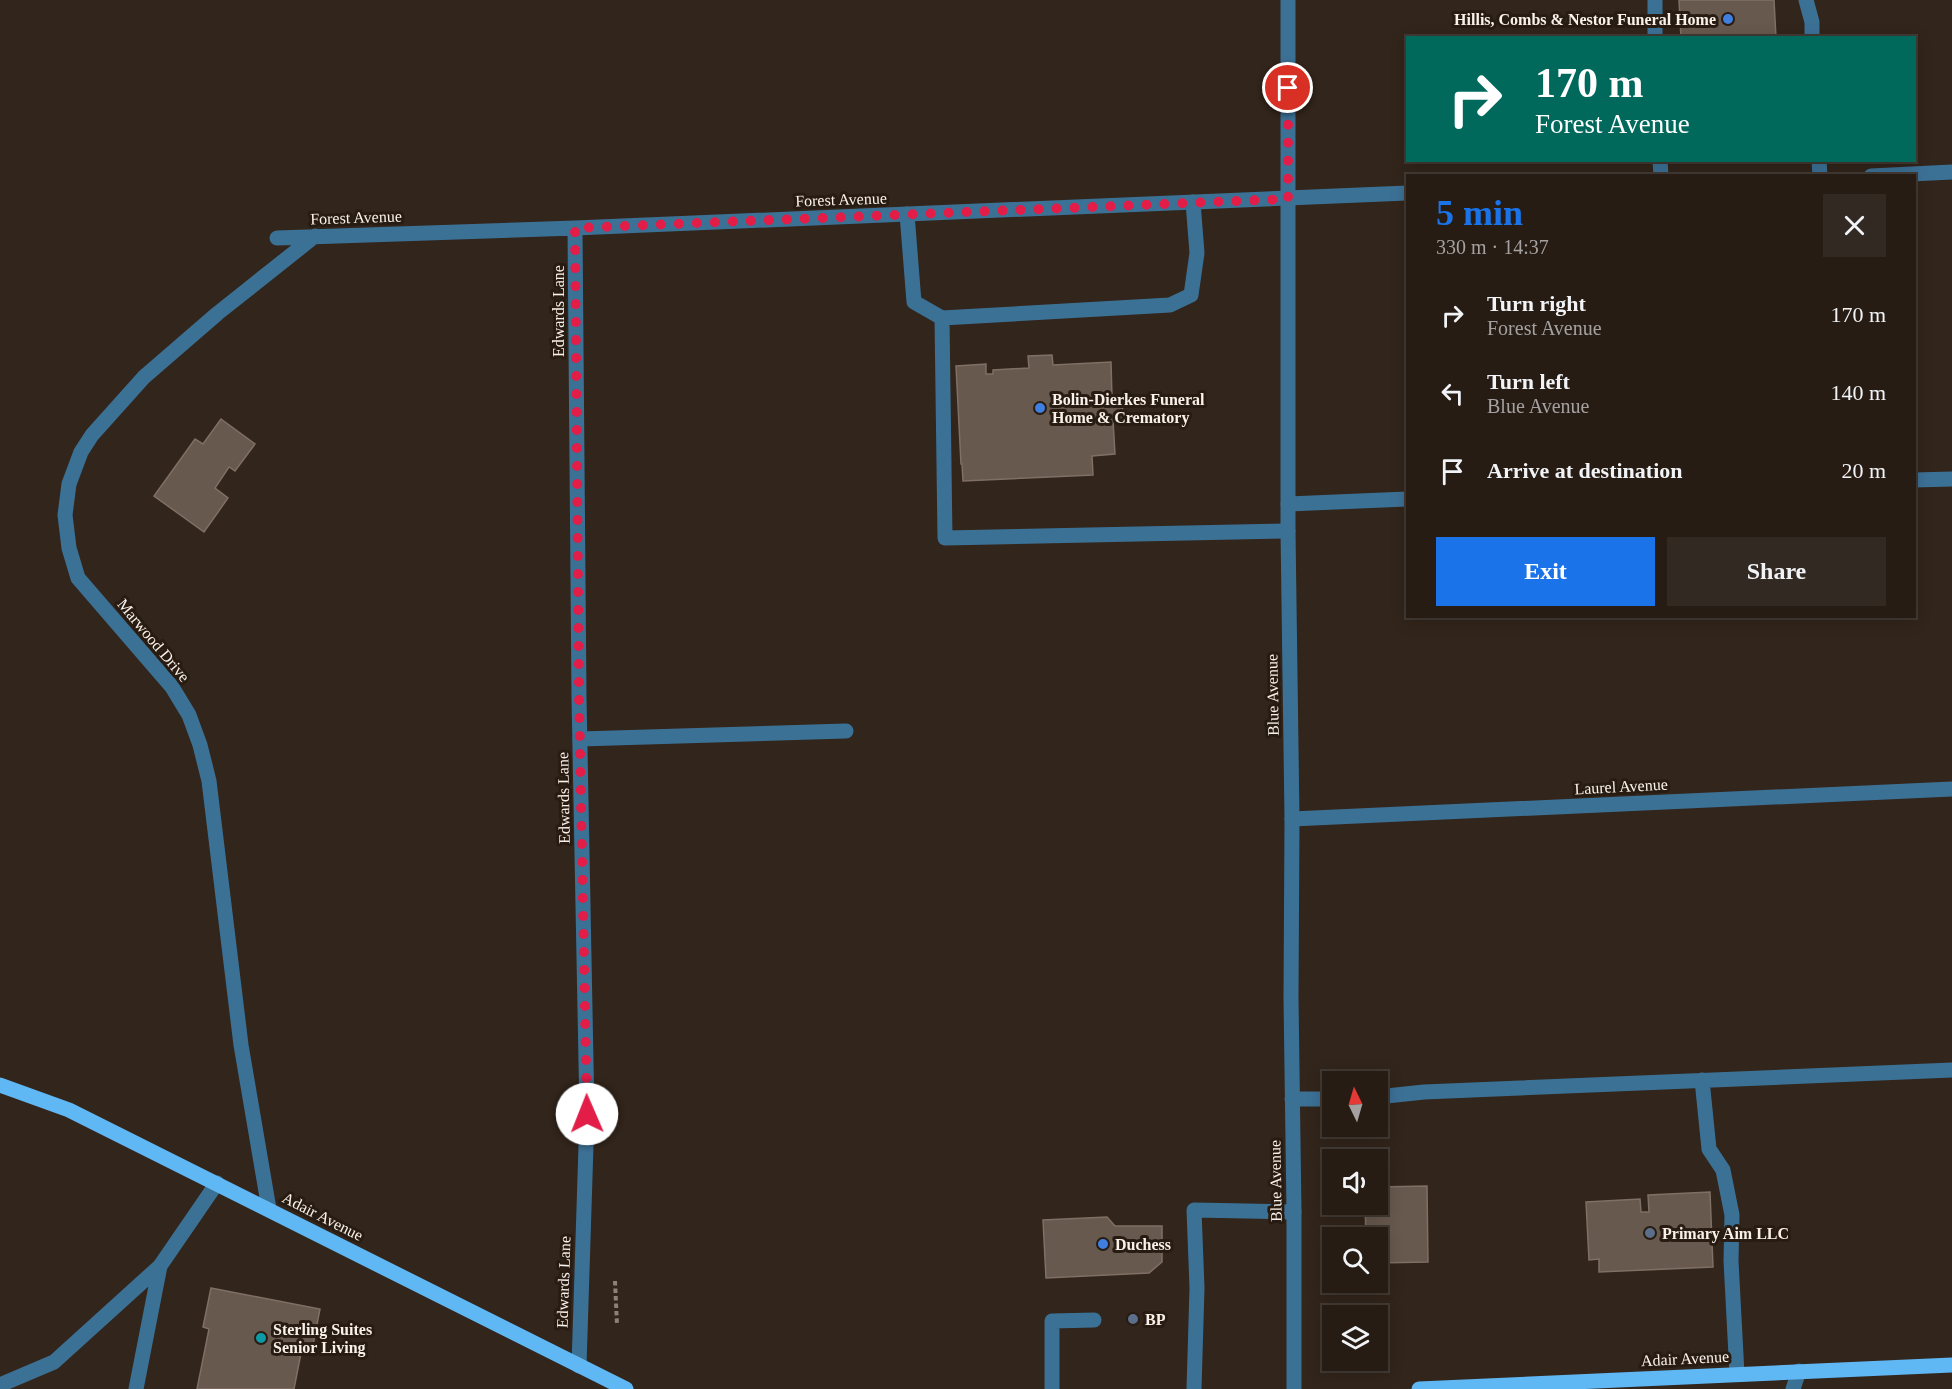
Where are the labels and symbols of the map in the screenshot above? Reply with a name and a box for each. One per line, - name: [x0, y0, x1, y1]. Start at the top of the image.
- place label: Hillis, Combs & Nestor Funeral Home: [1454, 11, 1716, 28]
- marker: Hillis, Combs & Nestor Funeral Home: [1721, 12, 1735, 26]
- pin: [1262, 62, 1313, 113]
- street label: Forest Avenue: [795, 189, 887, 210]
- street label: Forest Avenue: [310, 207, 402, 228]
- street label: Edwards Lane: [550, 265, 567, 357]
- place label: Bolin-Dierkes Funeral Home & Crematory: [1052, 391, 1205, 427]
- marker: Bolin-Dierkes Funeral Home & Crematory: [1033, 401, 1047, 415]
- street label: Marwood Drive: [114, 596, 193, 685]
- street label: Blue Avenue: [1263, 654, 1282, 736]
- street label: Edwards Lane: [554, 752, 573, 844]
- street label: Laurel Avenue: [1574, 776, 1668, 797]
- north arrow: [1322, 1071, 1388, 1137]
- position arrow: [555, 1082, 619, 1146]
- street label: Blue Avenue: [1266, 1140, 1285, 1222]
- street label: Adair Avenue: [280, 1189, 366, 1244]
- place label: Primary Aim LLC: [1662, 1225, 1789, 1243]
- marker: Primary Aim LLC: [1643, 1226, 1657, 1240]
- street label: Edwards Lane: [553, 1236, 574, 1328]
- place label: Duchess: [1115, 1236, 1171, 1253]
- marker: Duchess: [1096, 1237, 1110, 1251]
- place label: BP: [1145, 1311, 1166, 1328]
- marker: BP: [1126, 1312, 1140, 1326]
- place label: Sterling Suites Senior Living: [273, 1321, 372, 1357]
- marker: Sterling Suites Senior Living: [254, 1331, 268, 1345]
- street label: Adair Avenue: [1641, 1348, 1729, 1369]

